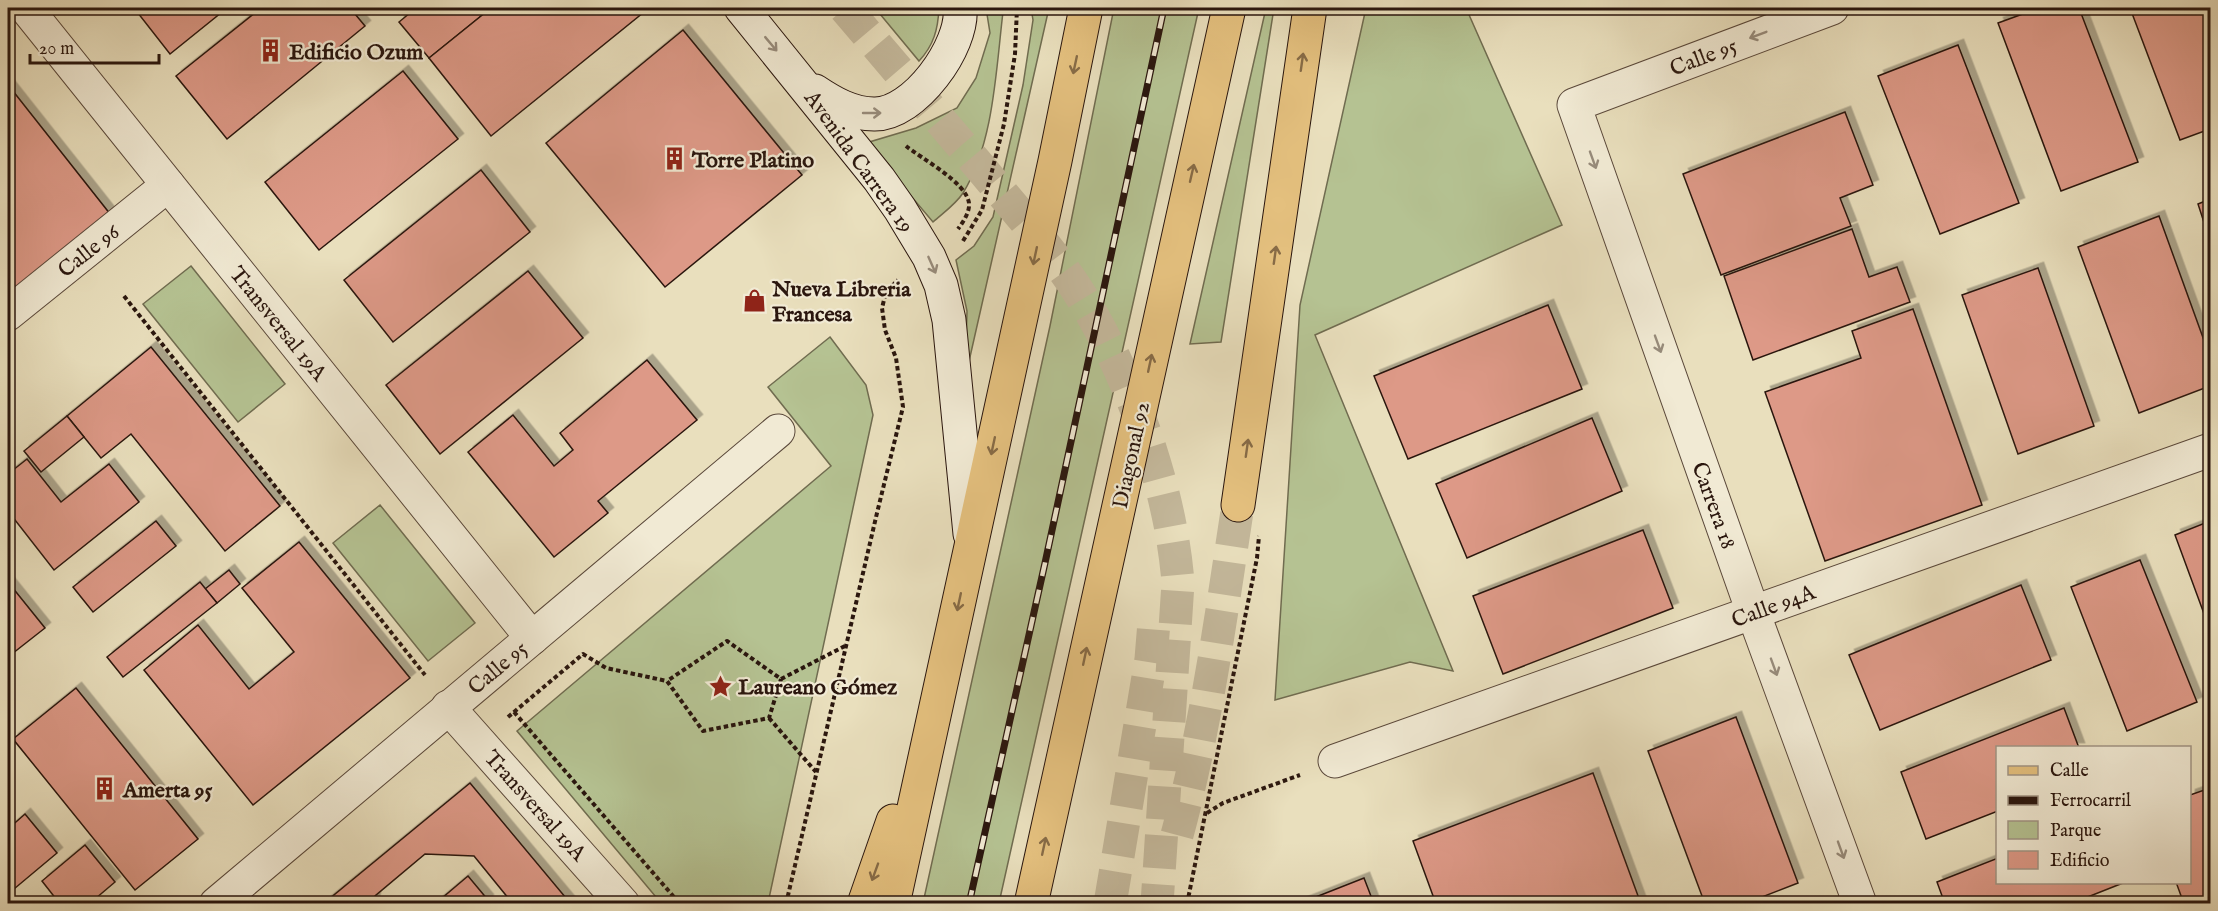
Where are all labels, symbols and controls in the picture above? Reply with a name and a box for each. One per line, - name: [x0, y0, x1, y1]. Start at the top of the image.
- scale bar: [30, 27, 159, 65]
- one-way arrow: [1749, 31, 1768, 42]
- street label: Calle 95: [1666, 32, 1741, 83]
- one-way arrow: [764, 36, 778, 51]
- text: 20 m: [39, 38, 74, 61]
- building icon: Edificio Ozum: [258, 38, 284, 64]
- place label: Edificio Ozum: [289, 39, 423, 67]
- one-way arrow: [1297, 52, 1308, 72]
- one-way arrow: [1069, 55, 1080, 74]
- street label: Avenida Carrera 19: [797, 85, 919, 239]
- one-way arrow: [861, 107, 881, 119]
- building icon: Torre Platino: [661, 146, 687, 172]
- place label: Torre Platino: [691, 147, 814, 175]
- one-way arrow: [1589, 150, 1600, 169]
- one-way arrow: [1187, 163, 1198, 183]
- street label: Calle 96: [53, 218, 126, 284]
- one-way arrow: [1269, 245, 1280, 265]
- one-way arrow: [1028, 246, 1040, 265]
- one-way arrow: [927, 256, 938, 274]
- street label: Transversal 19A: [223, 261, 333, 388]
- place label: Nueva Libreria Francesa: [771, 276, 911, 329]
- shop icon: Nueva Libreria Francesa: [741, 288, 767, 314]
- one-way arrow: [1654, 334, 1665, 353]
- one-way arrow: [1145, 354, 1156, 373]
- street label: Diagonal 92: [1107, 399, 1157, 511]
- one-way arrow: [987, 436, 998, 455]
- one-way arrow: [1241, 438, 1252, 458]
- street label: Carrera 18: [1684, 458, 1742, 553]
- street label: Calle 94A: [1728, 578, 1821, 635]
- one-way arrow: [953, 592, 964, 612]
- street label: Calle 95: [463, 635, 534, 702]
- one-way arrow: [1080, 647, 1092, 666]
- one-way arrow: [1769, 657, 1780, 676]
- place icon: Laureano Gómez: [707, 673, 733, 699]
- place label: Laureano Gómez: [738, 674, 898, 702]
- street label: Transversal 19A: [477, 745, 592, 869]
- legend: [1996, 746, 2191, 884]
- text: Calle: [2050, 760, 2089, 783]
- building icon: Amerta 95: [92, 776, 118, 802]
- place label: Amerta 95: [122, 777, 212, 805]
- text: Ferrocarril: [2050, 790, 2131, 813]
- text: Parque: [2050, 820, 2101, 843]
- one-way arrow: [1038, 837, 1050, 856]
- one-way arrow: [1836, 840, 1847, 859]
- text: Edificio: [2050, 850, 2110, 873]
- one-way arrow: [869, 862, 880, 881]

